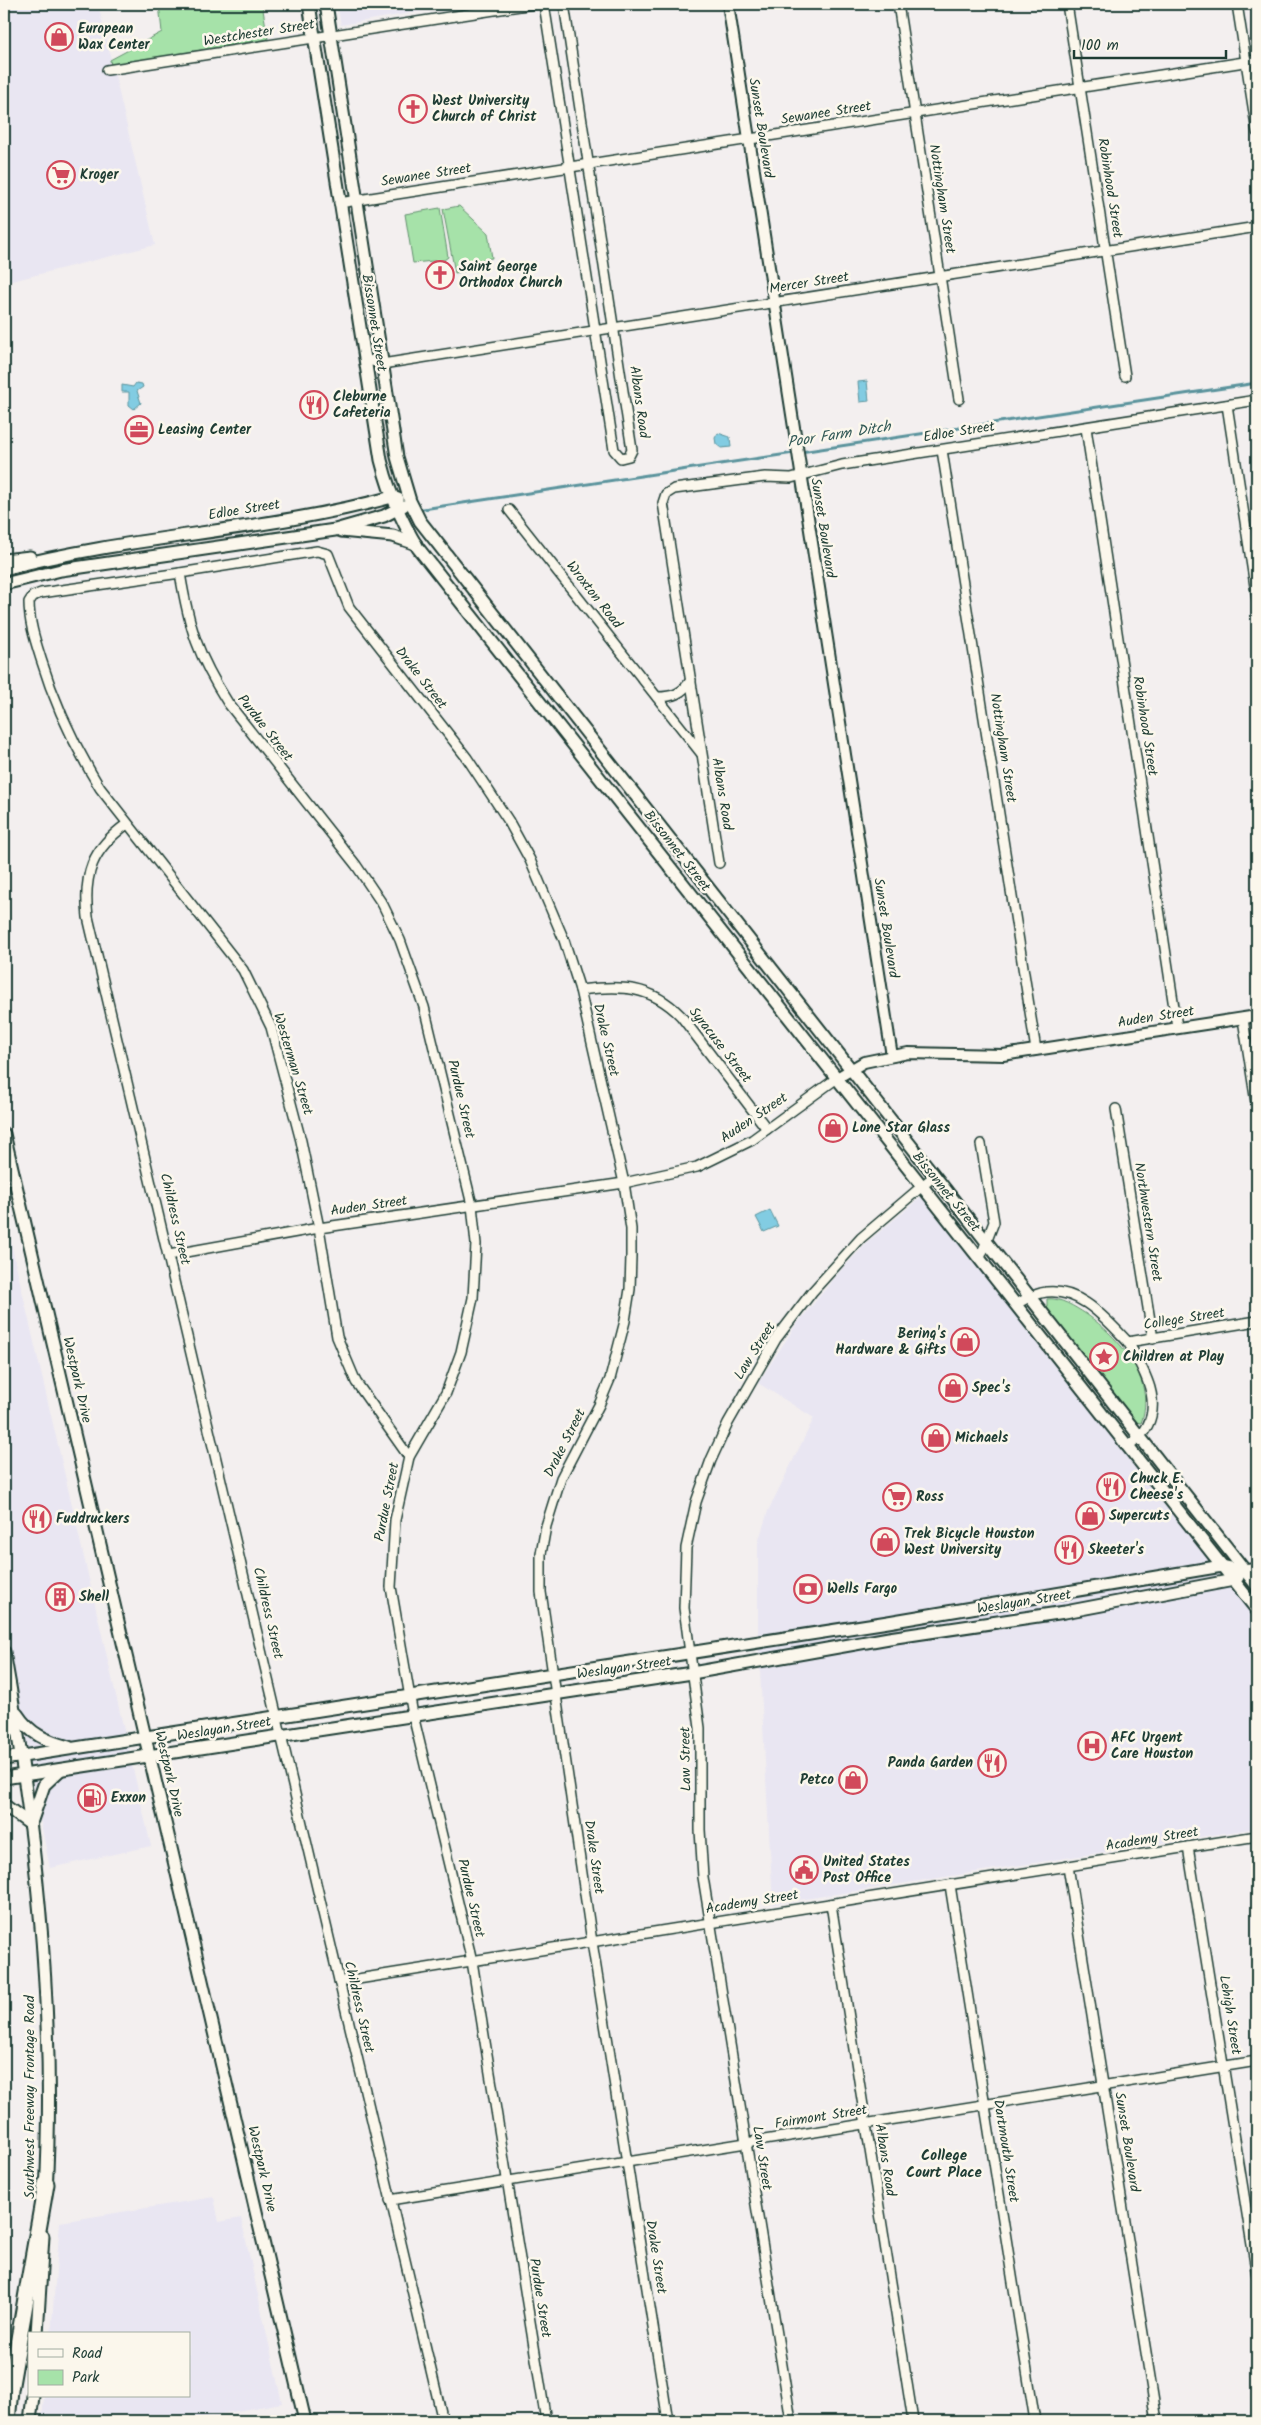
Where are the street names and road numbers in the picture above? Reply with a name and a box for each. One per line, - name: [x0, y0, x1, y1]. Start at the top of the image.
- street label: Westchester Street: [202, 13, 317, 53]
- street label: Sunset Boulevard: [742, 77, 780, 180]
- street label: Sewanee Street: [779, 95, 873, 131]
- street label: Robinhood Street: [1091, 136, 1129, 240]
- street label: Nottingham Street: [922, 143, 962, 256]
- street label: Sewanee Street: [379, 157, 473, 193]
- street label: Mercer Street: [768, 266, 851, 300]
- street label: Bissonnet Street: [355, 273, 393, 374]
- street label: Albans Road: [623, 364, 655, 441]
- street label: Edloe Street: [922, 415, 997, 449]
- street label: Sunset Boulevard: [804, 477, 842, 580]
- street label: Edloe Street: [207, 493, 282, 527]
- street label: Wroxton Road: [560, 556, 628, 634]
- street label: Drake Street: [389, 642, 453, 714]
- street label: Robinhood Street: [1126, 674, 1164, 778]
- street label: Purdue Street: [232, 690, 299, 767]
- street label: Nottingham Street: [983, 692, 1023, 805]
- street label: Albans Road: [705, 756, 739, 833]
- street label: Bissonnet Street: [638, 806, 716, 897]
- street label: Sunset Boulevard: [867, 877, 905, 980]
- street label: Auden Street: [1116, 1000, 1196, 1034]
- street label: Drake Street: [587, 1001, 625, 1079]
- street label: Syracuse Street: [683, 1002, 757, 1088]
- street label: Westerman Street: [267, 1010, 319, 1118]
- street label: Purdue Street: [441, 1057, 481, 1141]
- street label: Auden Street: [716, 1087, 793, 1149]
- street label: Bissonnet Street: [907, 1147, 986, 1238]
- street label: Northwestern Street: [1128, 1161, 1168, 1284]
- street label: Childress Street: [154, 1171, 196, 1268]
- street label: Auden Street: [329, 1190, 409, 1222]
- street label: College Street: [1142, 1302, 1227, 1336]
- street label: Law Street: [729, 1317, 782, 1384]
- street label: Westpark Drive: [56, 1335, 98, 1426]
- street label: Drake Street: [538, 1404, 592, 1481]
- street label: Purdue Street: [369, 1460, 406, 1543]
- street label: Childress Street: [247, 1565, 289, 1662]
- street label: Weslayan Street: [975, 1584, 1073, 1620]
- street label: Weslayan Street: [575, 1650, 673, 1685]
- street label: Weslayan Street: [175, 1711, 273, 1747]
- street label: Law Street: [674, 1726, 698, 1792]
- street label: Westpark Drive: [148, 1729, 190, 1820]
- street label: Drake Street: [578, 1819, 610, 1896]
- street label: Academy Street: [1104, 1821, 1200, 1857]
- street label: Purdue Street: [451, 1856, 491, 1940]
- street label: Academy Street: [704, 1884, 800, 1920]
- street label: Childress Street: [338, 1959, 380, 2056]
- street label: Lehigh Street: [1213, 1974, 1247, 2057]
- street label: Southwest Freeway Frontage Road: [19, 1994, 41, 2199]
- street label: Sunset Boulevard: [1108, 2091, 1146, 2194]
- street label: Dartmouth Street: [987, 2098, 1025, 2205]
- street label: Fairmont Street: [773, 2099, 869, 2135]
- street label: Albans Road: [868, 2122, 902, 2199]
- street label: Westpark Drive: [241, 2124, 283, 2215]
- street label: Law Street: [746, 2124, 778, 2192]
- street label: Drake Street: [639, 2219, 673, 2296]
- street label: Purdue Street: [523, 2257, 557, 2340]

